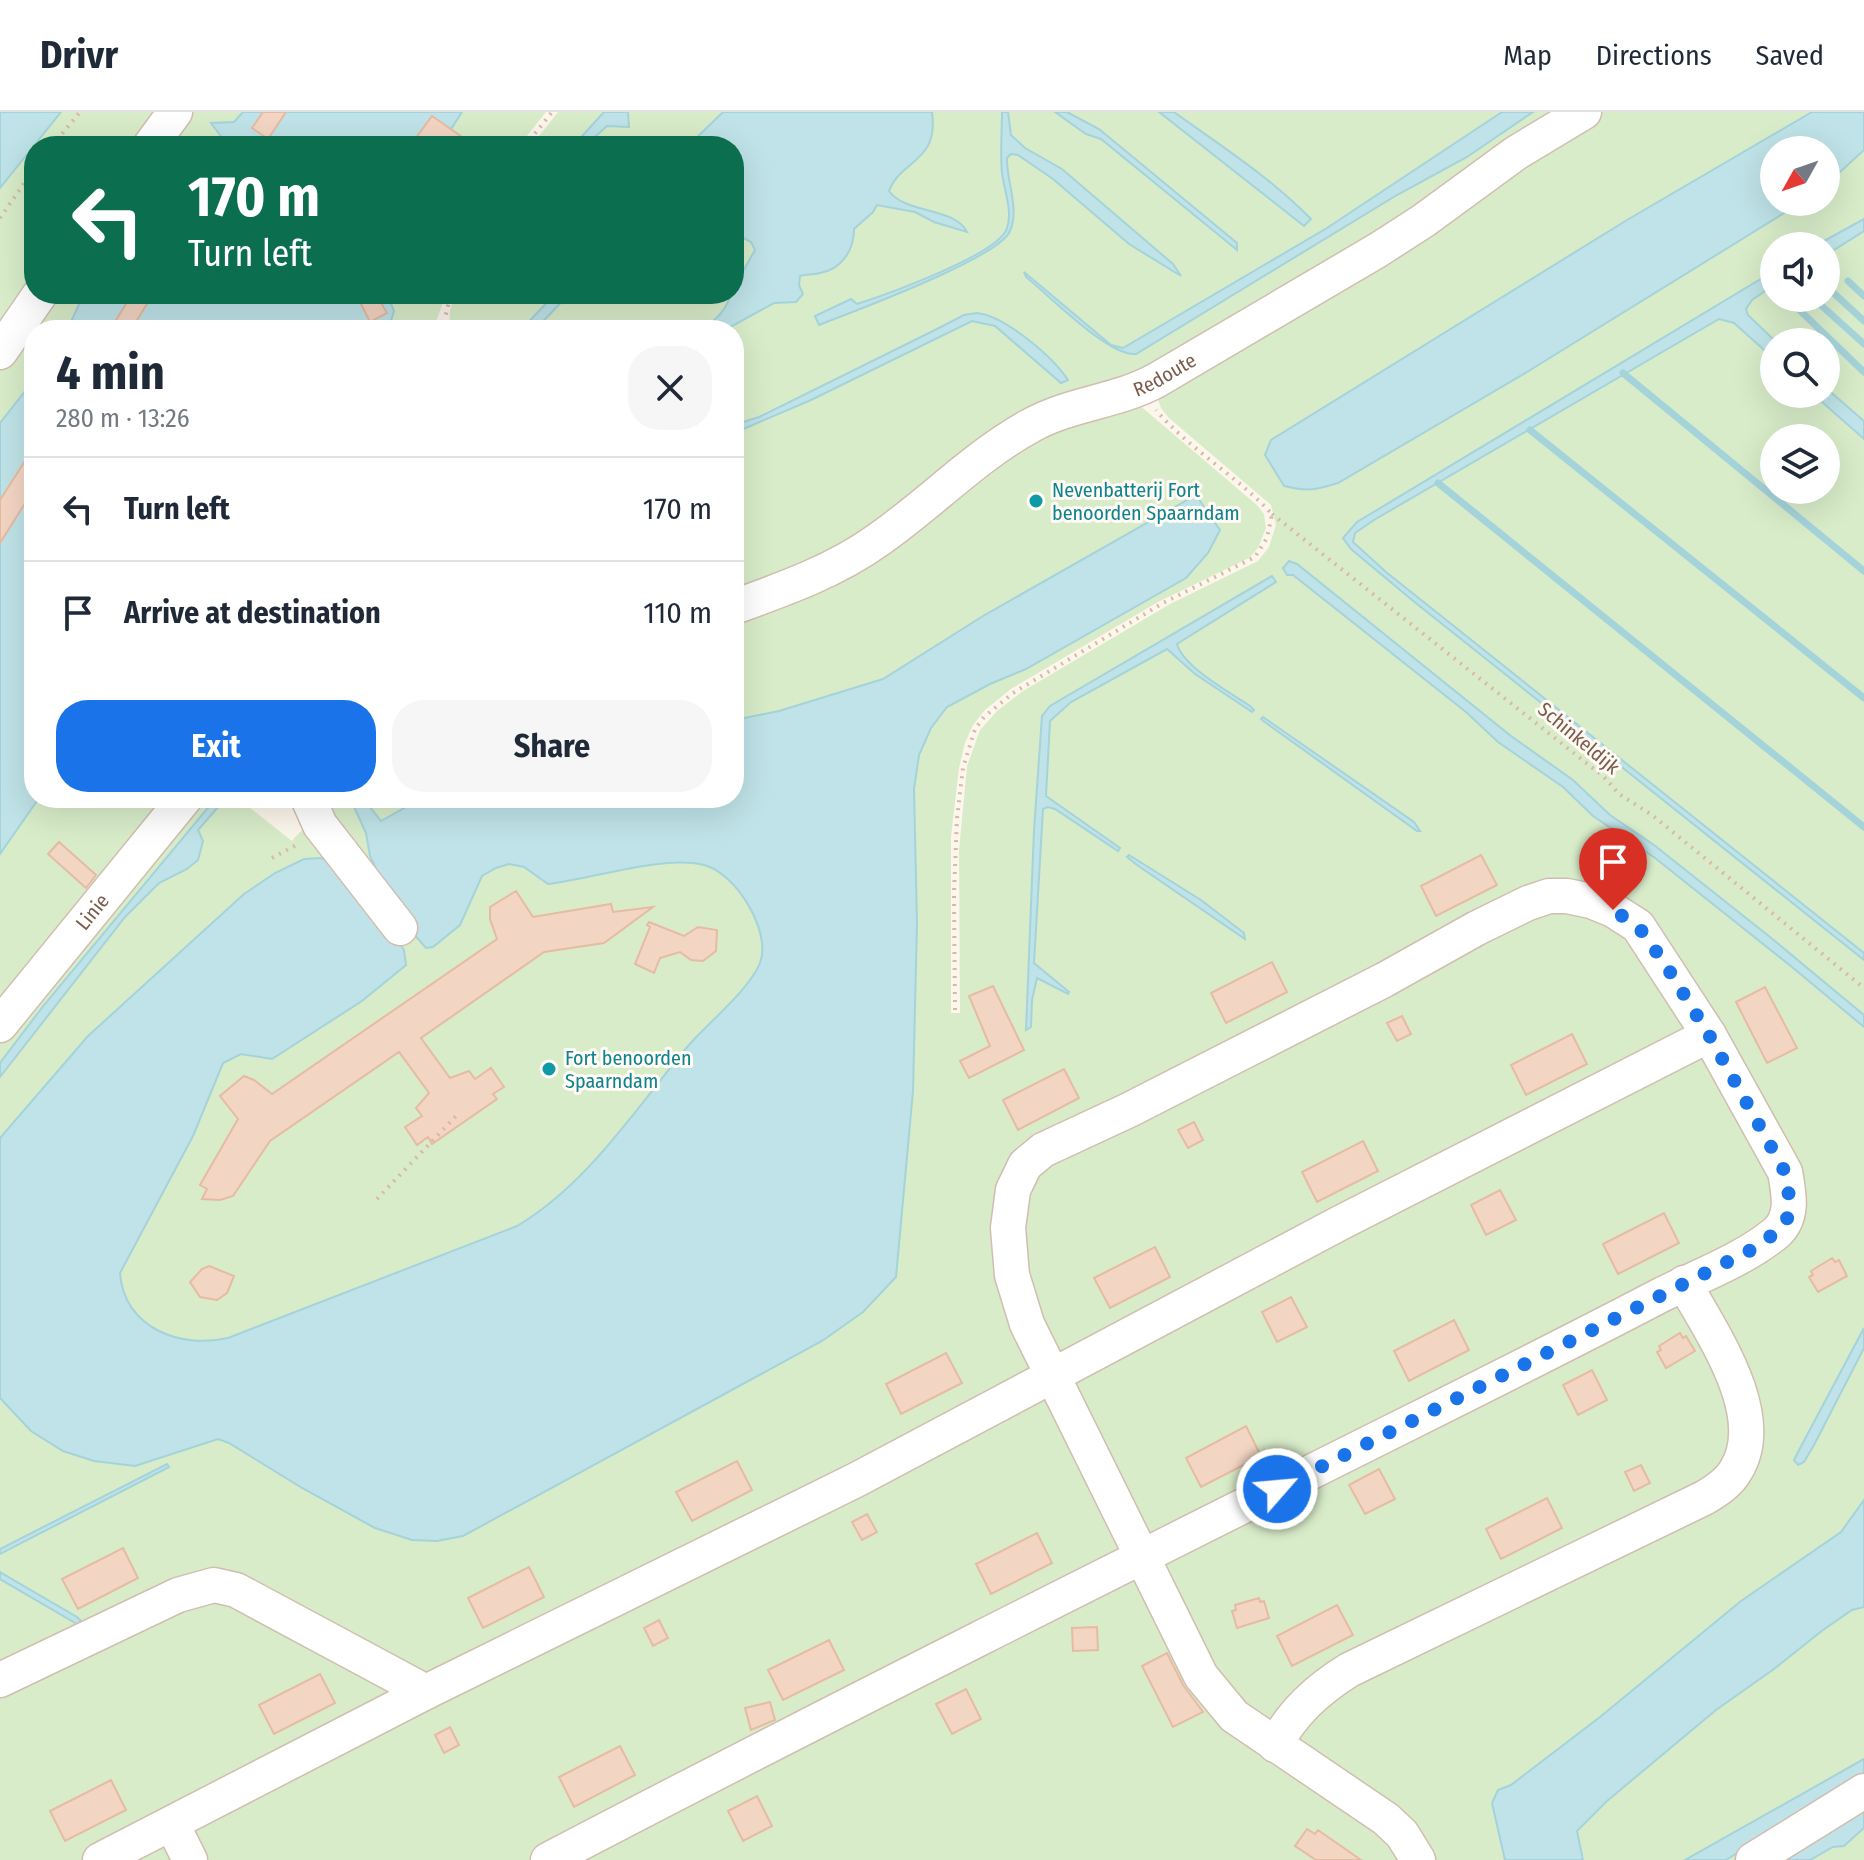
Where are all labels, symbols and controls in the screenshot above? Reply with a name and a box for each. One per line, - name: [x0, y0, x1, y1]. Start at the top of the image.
- text: Drivr: [40, 32, 118, 78]
- text: Map: [1503, 39, 1552, 72]
- text: Directions: [1596, 39, 1712, 72]
- text: Saved: [1756, 39, 1824, 72]
- north arrow: [1760, 136, 1840, 216]
- map controls: [1760, 136, 1840, 504]
- text: 170 m: [188, 164, 320, 231]
- icon: left: [56, 168, 160, 272]
- text: Turn left: [188, 232, 312, 276]
- button: sound: [1760, 232, 1840, 312]
- button: search: [1760, 328, 1840, 408]
- text: 4 min: [56, 344, 165, 402]
- button: close: [628, 346, 712, 430]
- street label: Redoute: [1130, 348, 1200, 402]
- text: 280 m · 13:26: [56, 403, 190, 434]
- button: layers: [1760, 424, 1840, 504]
- place label: Nevenbatterij Fort benoorden Spaarndam: [1052, 478, 1240, 525]
- icon: left: [56, 487, 100, 531]
- text: Turn left: [124, 491, 230, 527]
- text: 170 m: [643, 491, 712, 527]
- marker: Nevenbatterij Fort benoorden Spaarndam: [1027, 492, 1045, 510]
- icon: arrive: [56, 591, 100, 635]
- text: Arrive at destination: [124, 595, 381, 631]
- text: 110 m: [643, 595, 712, 631]
- street label: Schinkeldijk: [1533, 697, 1625, 779]
- button: Exit: [56, 700, 376, 792]
- button: Share: [392, 700, 712, 792]
- pin: [1579, 828, 1647, 910]
- icon: arrive: [1591, 840, 1635, 884]
- street label: Linie: [70, 889, 114, 935]
- place label: Fort benoorden Spaarndam: [565, 1046, 691, 1093]
- marker: Fort benoorden Spaarndam: [540, 1060, 558, 1078]
- position arrow: [1235, 1447, 1319, 1531]

